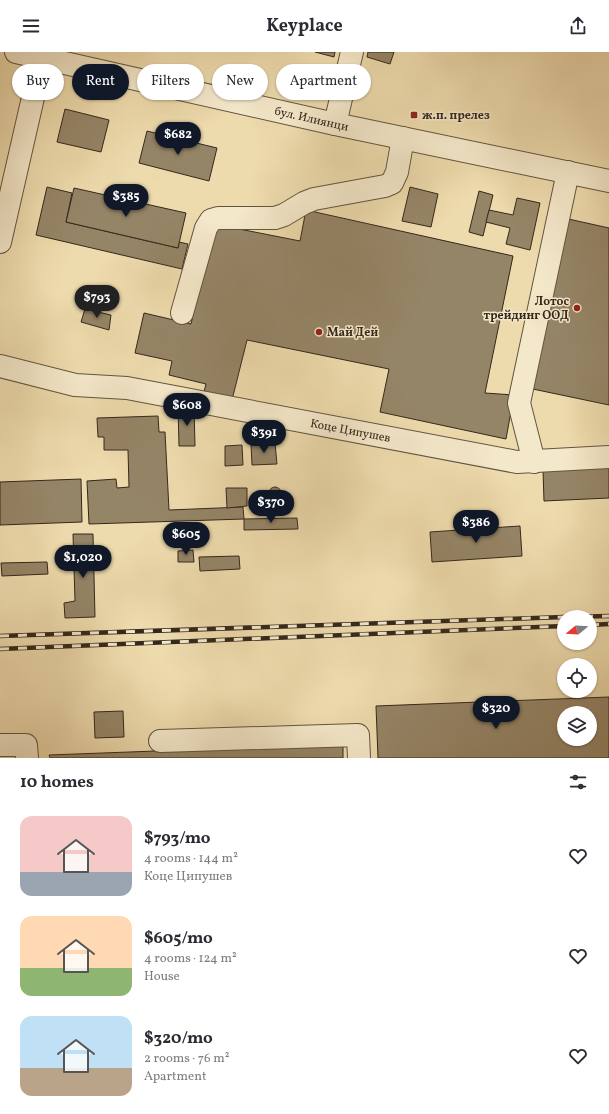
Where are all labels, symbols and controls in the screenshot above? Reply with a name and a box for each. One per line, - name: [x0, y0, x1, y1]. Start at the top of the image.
- text: Keyplace: [266, 14, 343, 39]
- icon: menu: [20, 15, 42, 37]
- icon: share: [567, 15, 589, 37]
- chip: Buy: [12, 64, 64, 100]
- chip: Rent: [72, 64, 129, 100]
- chip: Filters: [137, 64, 204, 100]
- chip: New: [212, 64, 268, 100]
- chip: Apartment: [276, 64, 371, 100]
- street label: бул. Илиянци: [273, 104, 350, 136]
- place label: ж.п. прелез: [422, 108, 490, 124]
- marker: ж.п. прелез: [409, 110, 419, 120]
- pin: $682: [154, 122, 202, 156]
- text: $682: [164, 126, 192, 144]
- pin: $385: [102, 184, 150, 218]
- text: $385: [113, 188, 139, 206]
- pin: $793: [73, 285, 121, 319]
- text: $793: [84, 289, 110, 307]
- place label: Лотос трейдинг ООД: [483, 294, 569, 324]
- marker: Лотос трейдинг ООД: [572, 303, 582, 313]
- place label: Май Дей: [327, 325, 378, 341]
- marker: Май Дей: [314, 327, 324, 337]
- pin: $608: [163, 393, 211, 427]
- text: $608: [172, 397, 202, 415]
- street label: Коце Ципушев: [309, 416, 392, 447]
- pin: $391: [240, 420, 288, 454]
- text: $391: [251, 424, 277, 442]
- pin: $370: [247, 490, 295, 524]
- text: $370: [257, 494, 285, 512]
- pin: $386: [452, 510, 500, 544]
- text: $386: [462, 514, 490, 532]
- pin: $605: [162, 522, 210, 556]
- text: $605: [172, 526, 200, 544]
- pin: $1,020: [50, 545, 116, 579]
- text: $1,020: [64, 549, 102, 567]
- north arrow: [557, 610, 597, 650]
- map controls: [557, 610, 597, 746]
- button: locate: [557, 658, 597, 698]
- pin: $320: [472, 696, 520, 730]
- text: $320: [482, 700, 510, 718]
- button: layers: [557, 706, 597, 746]
- text: 10 homes: [20, 771, 94, 794]
- icon: filters: [567, 771, 589, 793]
- text: $793/mo: [144, 827, 211, 850]
- icon: home: [52, 832, 100, 880]
- icon: heart: [567, 845, 589, 867]
- text: 4 rooms · 144 m²: [144, 850, 238, 868]
- text: Коце Ципушев: [144, 868, 232, 886]
- text: $605/mo: [144, 927, 213, 950]
- icon: home: [52, 932, 100, 980]
- icon: heart: [567, 945, 589, 967]
- text: 4 rooms · 124 m²: [144, 950, 237, 968]
- text: House: [144, 968, 180, 986]
- text: $320/mo: [144, 1027, 213, 1050]
- icon: home: [52, 1032, 100, 1080]
- icon: heart: [567, 1045, 589, 1067]
- text: 2 rooms · 76 m²: [144, 1050, 229, 1068]
- text: Apartment: [144, 1068, 207, 1086]

